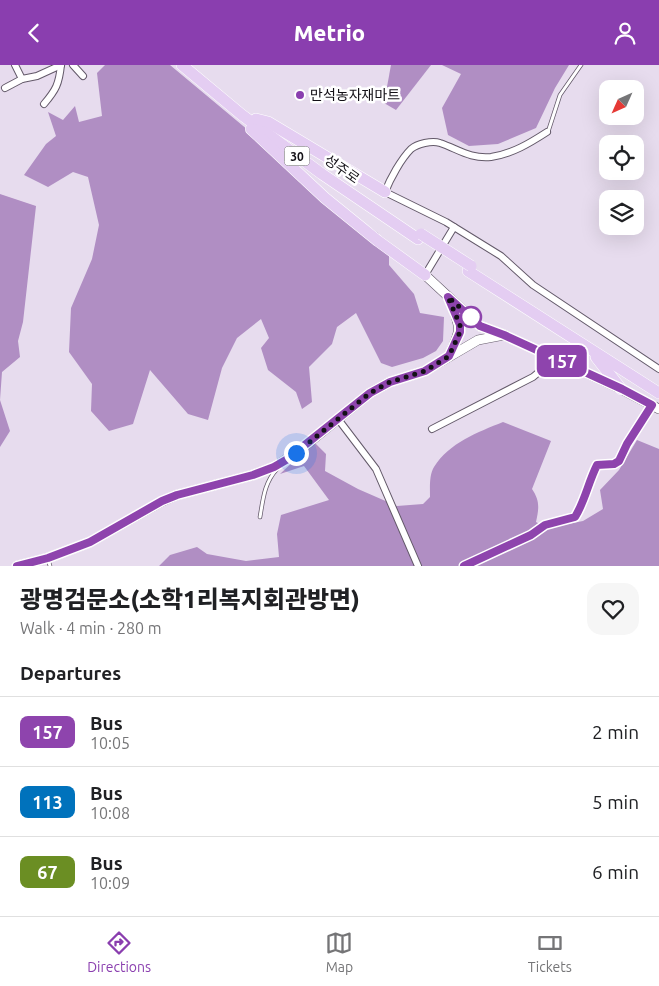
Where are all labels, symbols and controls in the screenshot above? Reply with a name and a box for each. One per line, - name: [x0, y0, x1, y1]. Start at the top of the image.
- icon: back: [20, 19, 48, 47]
- icon: person: [611, 19, 639, 47]
- text: Metrio: [294, 20, 365, 45]
- north arrow: [599, 80, 644, 125]
- map controls: [599, 80, 644, 235]
- place label: 만석농자재마트: [310, 87, 400, 103]
- marker: 만석농자재마트: [294, 89, 306, 101]
- button: locate: [599, 135, 644, 180]
- road number: 30: [284, 147, 310, 165]
- street label: 성주로: [322, 151, 363, 187]
- button: layers: [599, 190, 644, 235]
- unlabelled marker: [460, 306, 482, 328]
- line badge: 157: [533, 345, 591, 377]
- text: 157: [547, 351, 577, 371]
- your location: [284, 441, 309, 466]
- button: heart: [587, 583, 639, 635]
- text: 광명검문소(소학1리복지회관방면): [20, 586, 360, 613]
- text: Walk · 4 min · 280 m: [20, 619, 162, 637]
- text: Departures: [20, 662, 121, 684]
- text: Bus: [90, 712, 123, 734]
- text: 2 min: [592, 721, 639, 743]
- text: 157: [32, 722, 63, 742]
- text: 10:05: [90, 734, 130, 752]
- text: Bus: [90, 782, 123, 804]
- text: 5 min: [592, 791, 639, 813]
- text: 113: [32, 792, 63, 812]
- text: 10:08: [90, 804, 130, 822]
- text: Bus: [90, 852, 123, 874]
- text: 6 min: [592, 861, 639, 883]
- text: 67: [37, 862, 58, 882]
- text: 10:09: [90, 874, 130, 892]
- tab: Directions: [87, 929, 151, 975]
- tab: Map: [325, 929, 353, 975]
- tab: Tickets: [528, 929, 572, 975]

